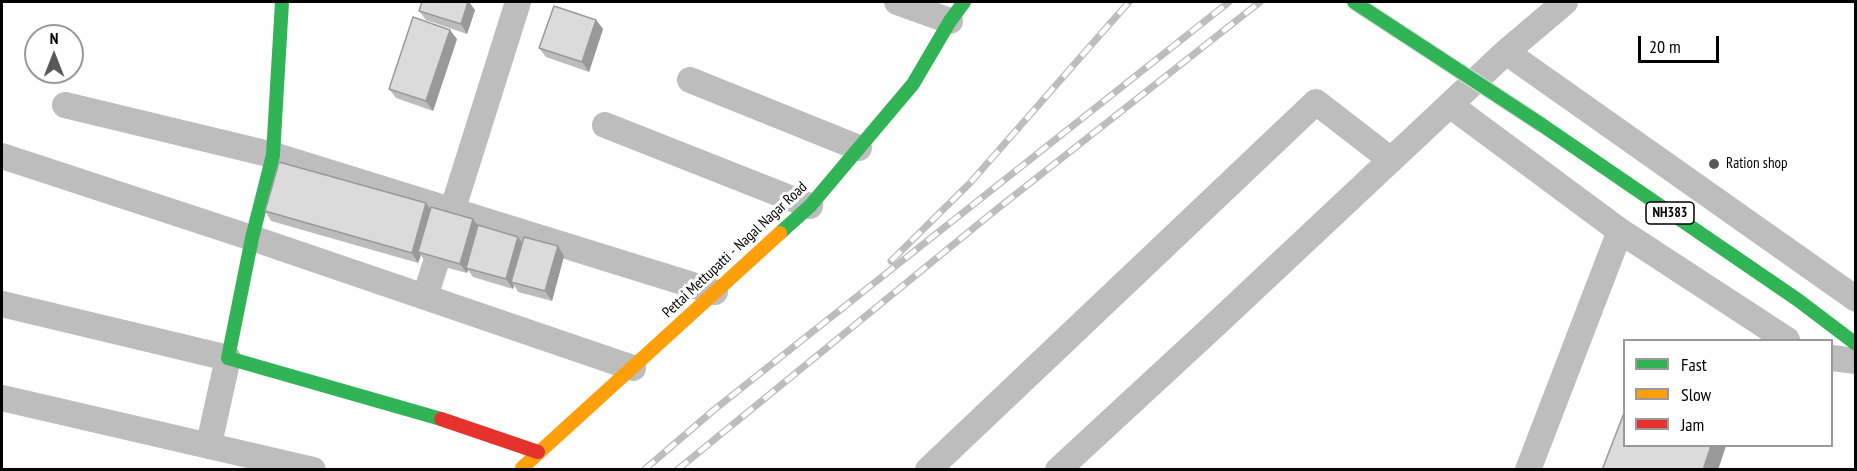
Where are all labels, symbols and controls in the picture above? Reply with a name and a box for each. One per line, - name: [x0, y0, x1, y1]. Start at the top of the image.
- north arrow: [24, 24, 84, 84]
- scale bar: [1641, 24, 1722, 62]
- text: N: [50, 28, 58, 48]
- text: 20 m: [1649, 35, 1681, 58]
- place label: Ration shop: [1726, 155, 1787, 173]
- marker: Ration shop: [1707, 157, 1721, 171]
- street label: Pettai Mettupatti - Nagal Nagar Road: [659, 178, 811, 322]
- road number: NH383: [1646, 202, 1694, 224]
- legend: [1623, 339, 1833, 447]
- text: Fast: [1681, 353, 1707, 376]
- text: Slow: [1681, 383, 1711, 406]
- text: Jam: [1681, 413, 1704, 436]

